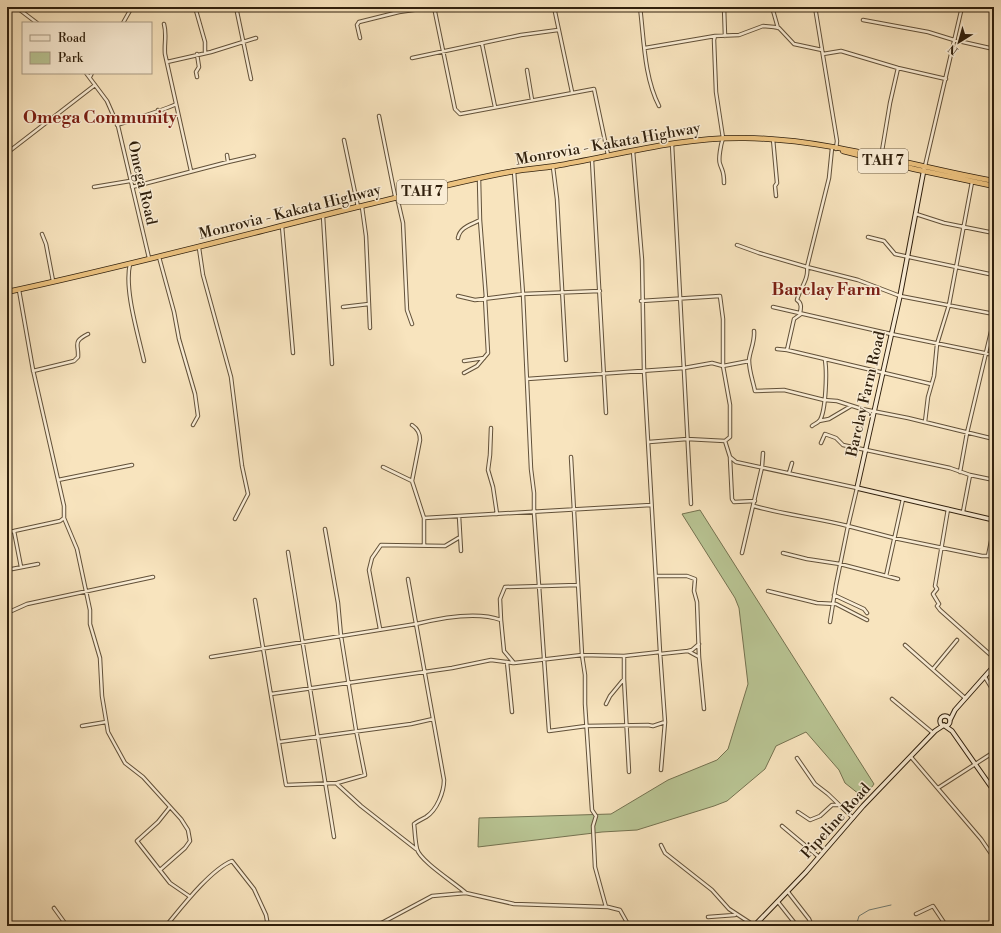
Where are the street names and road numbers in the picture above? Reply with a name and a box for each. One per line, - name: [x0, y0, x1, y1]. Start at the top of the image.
- street label: Monrovia - Kakata Highway: [514, 118, 703, 170]
- street label: Omega Road: [123, 139, 161, 227]
- road number: TAH 7: [858, 149, 908, 173]
- street label: Monrovia - Kakata Highway: [197, 180, 384, 244]
- road number: TAH 7: [397, 180, 447, 204]
- street label: Barclay Farm Road: [842, 329, 890, 460]
- street label: Pipeline Road: [797, 779, 875, 863]

